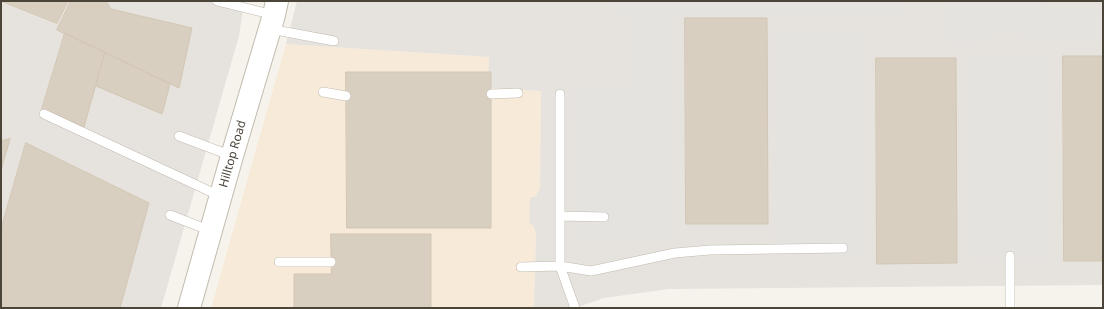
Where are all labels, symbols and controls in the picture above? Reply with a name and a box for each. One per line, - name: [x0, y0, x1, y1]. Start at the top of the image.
- street label: Hilltop Road: [217, 119, 249, 189]

